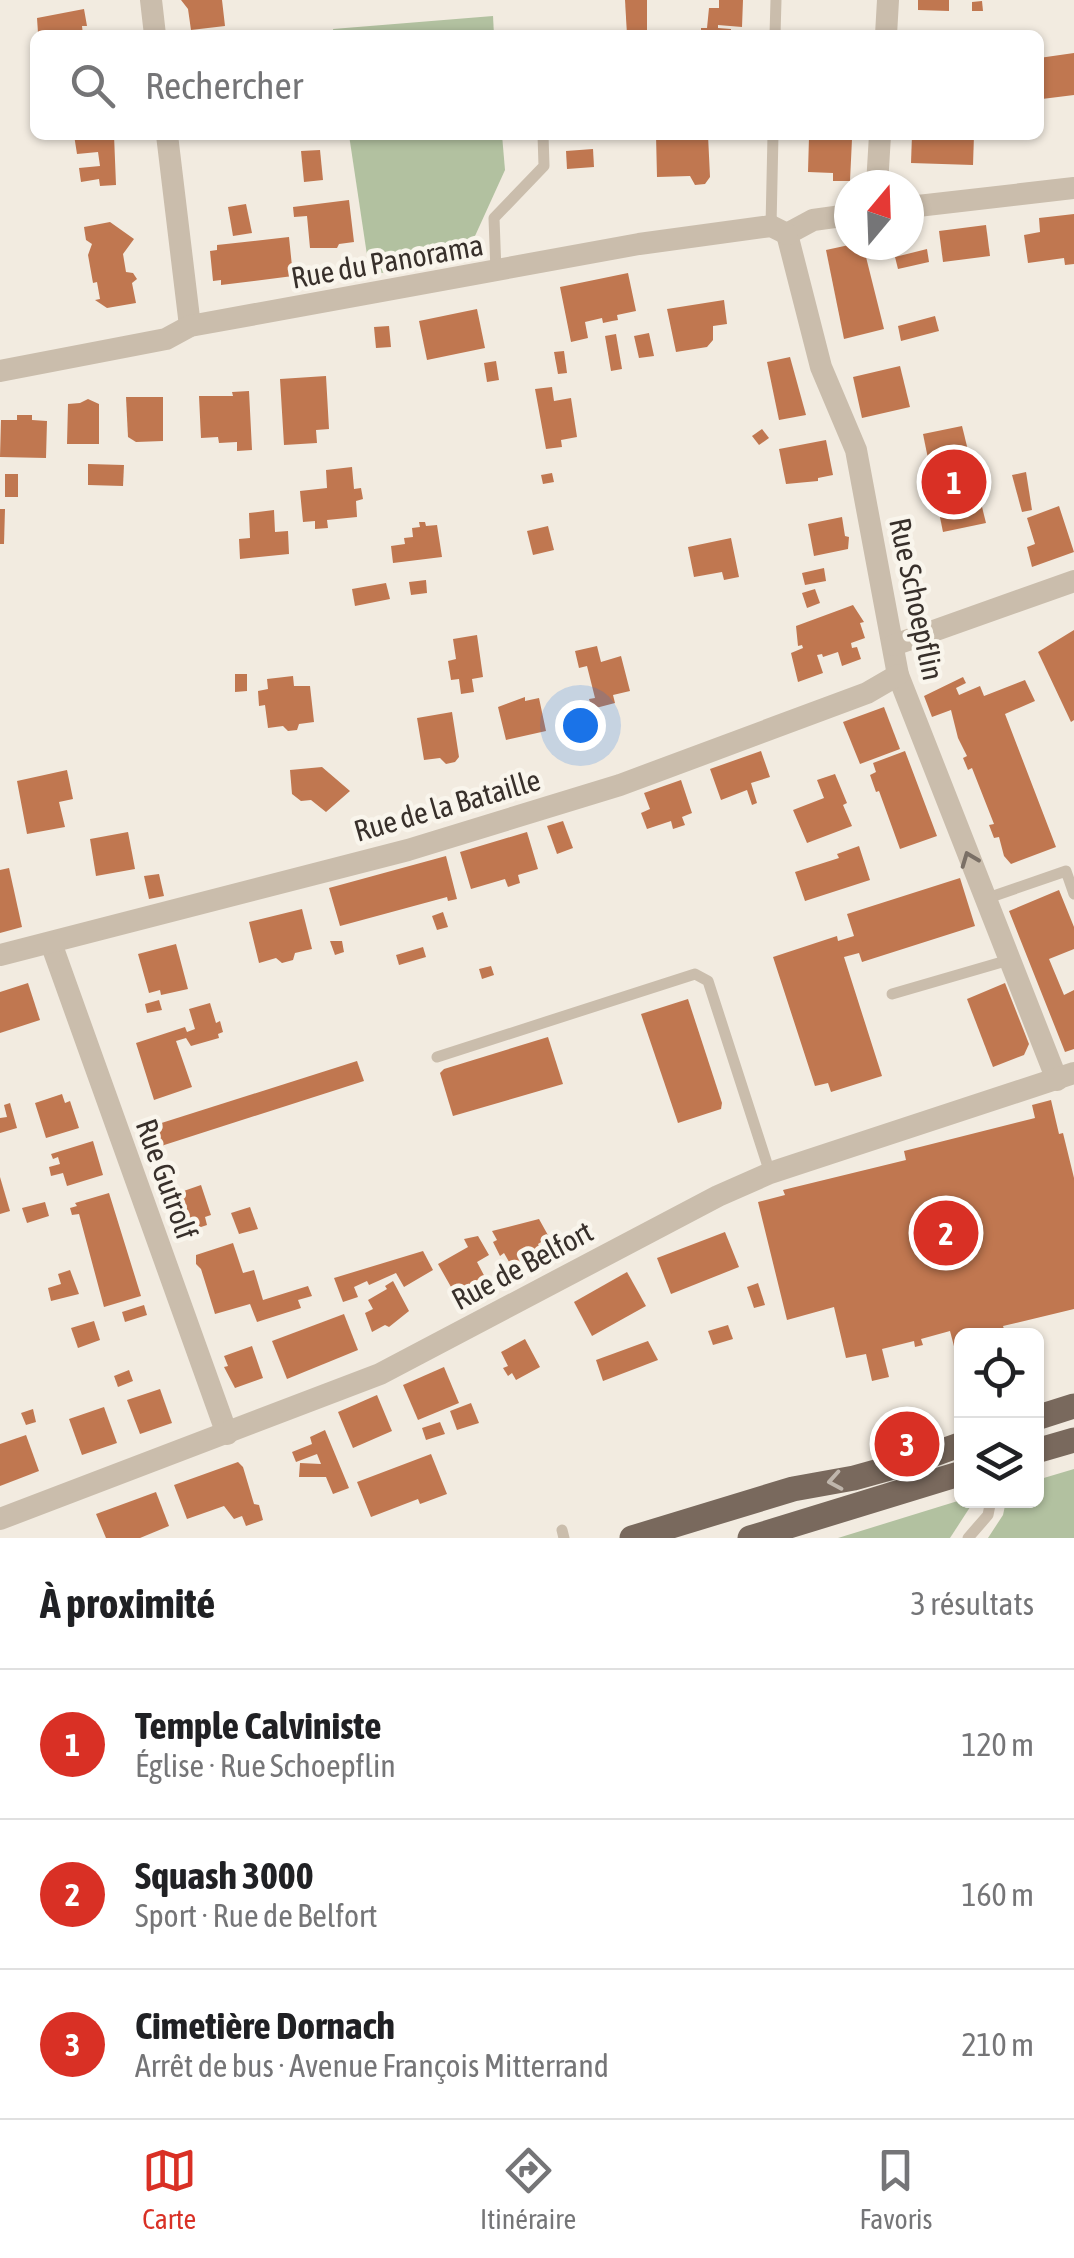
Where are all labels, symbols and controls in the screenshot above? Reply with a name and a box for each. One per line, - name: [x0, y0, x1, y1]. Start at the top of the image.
- search box: [30, 30, 1044, 140]
- icon: search: [65, 58, 120, 113]
- text: Rechercher: [145, 64, 303, 107]
- north arrow: [834, 170, 924, 260]
- street label: Rue du Panorama: [288, 227, 486, 295]
- pin: 1: [922, 444, 986, 520]
- street label: Rue Schoepflin: [883, 515, 951, 683]
- your location: [555, 700, 606, 751]
- street label: Rue de la Bataille: [350, 762, 544, 848]
- one-way arrow: [960, 852, 981, 869]
- street label: Rue Gutrolf: [130, 1114, 204, 1244]
- pin: 2: [914, 1196, 978, 1270]
- street label: Rue de Belfort: [446, 1214, 598, 1316]
- map controls: [954, 1328, 1044, 1508]
- button: locate: [954, 1328, 1044, 1418]
- pin: 3: [874, 1406, 940, 1482]
- button: layers: [954, 1418, 1044, 1508]
- one-way arrow: [826, 1470, 843, 1491]
- text: À proximité: [40, 1579, 215, 1627]
- text: 3 résultats: [911, 1585, 1034, 1622]
- text: Temple Calviniste: [135, 1704, 381, 1747]
- text: 1: [65, 1726, 80, 1763]
- text: 120 m: [961, 1726, 1034, 1763]
- text: Église · Rue Schoepflin: [135, 1747, 396, 1784]
- text: Squash 3000: [135, 1854, 314, 1897]
- text: 2: [65, 1876, 80, 1913]
- text: 160 m: [961, 1876, 1034, 1913]
- text: Sport · Rue de Belfort: [135, 1897, 377, 1934]
- text: Cimetière Dornach: [135, 2004, 395, 2047]
- text: 3: [65, 2026, 80, 2063]
- text: 210 m: [961, 2026, 1034, 2063]
- text: Arrêt de bus · Avenue François Mitterrand: [135, 2047, 609, 2084]
- tab: Carte: [142, 2143, 197, 2235]
- tab: Itinéraire: [480, 2143, 576, 2235]
- tab: Favoris: [860, 2143, 932, 2235]

